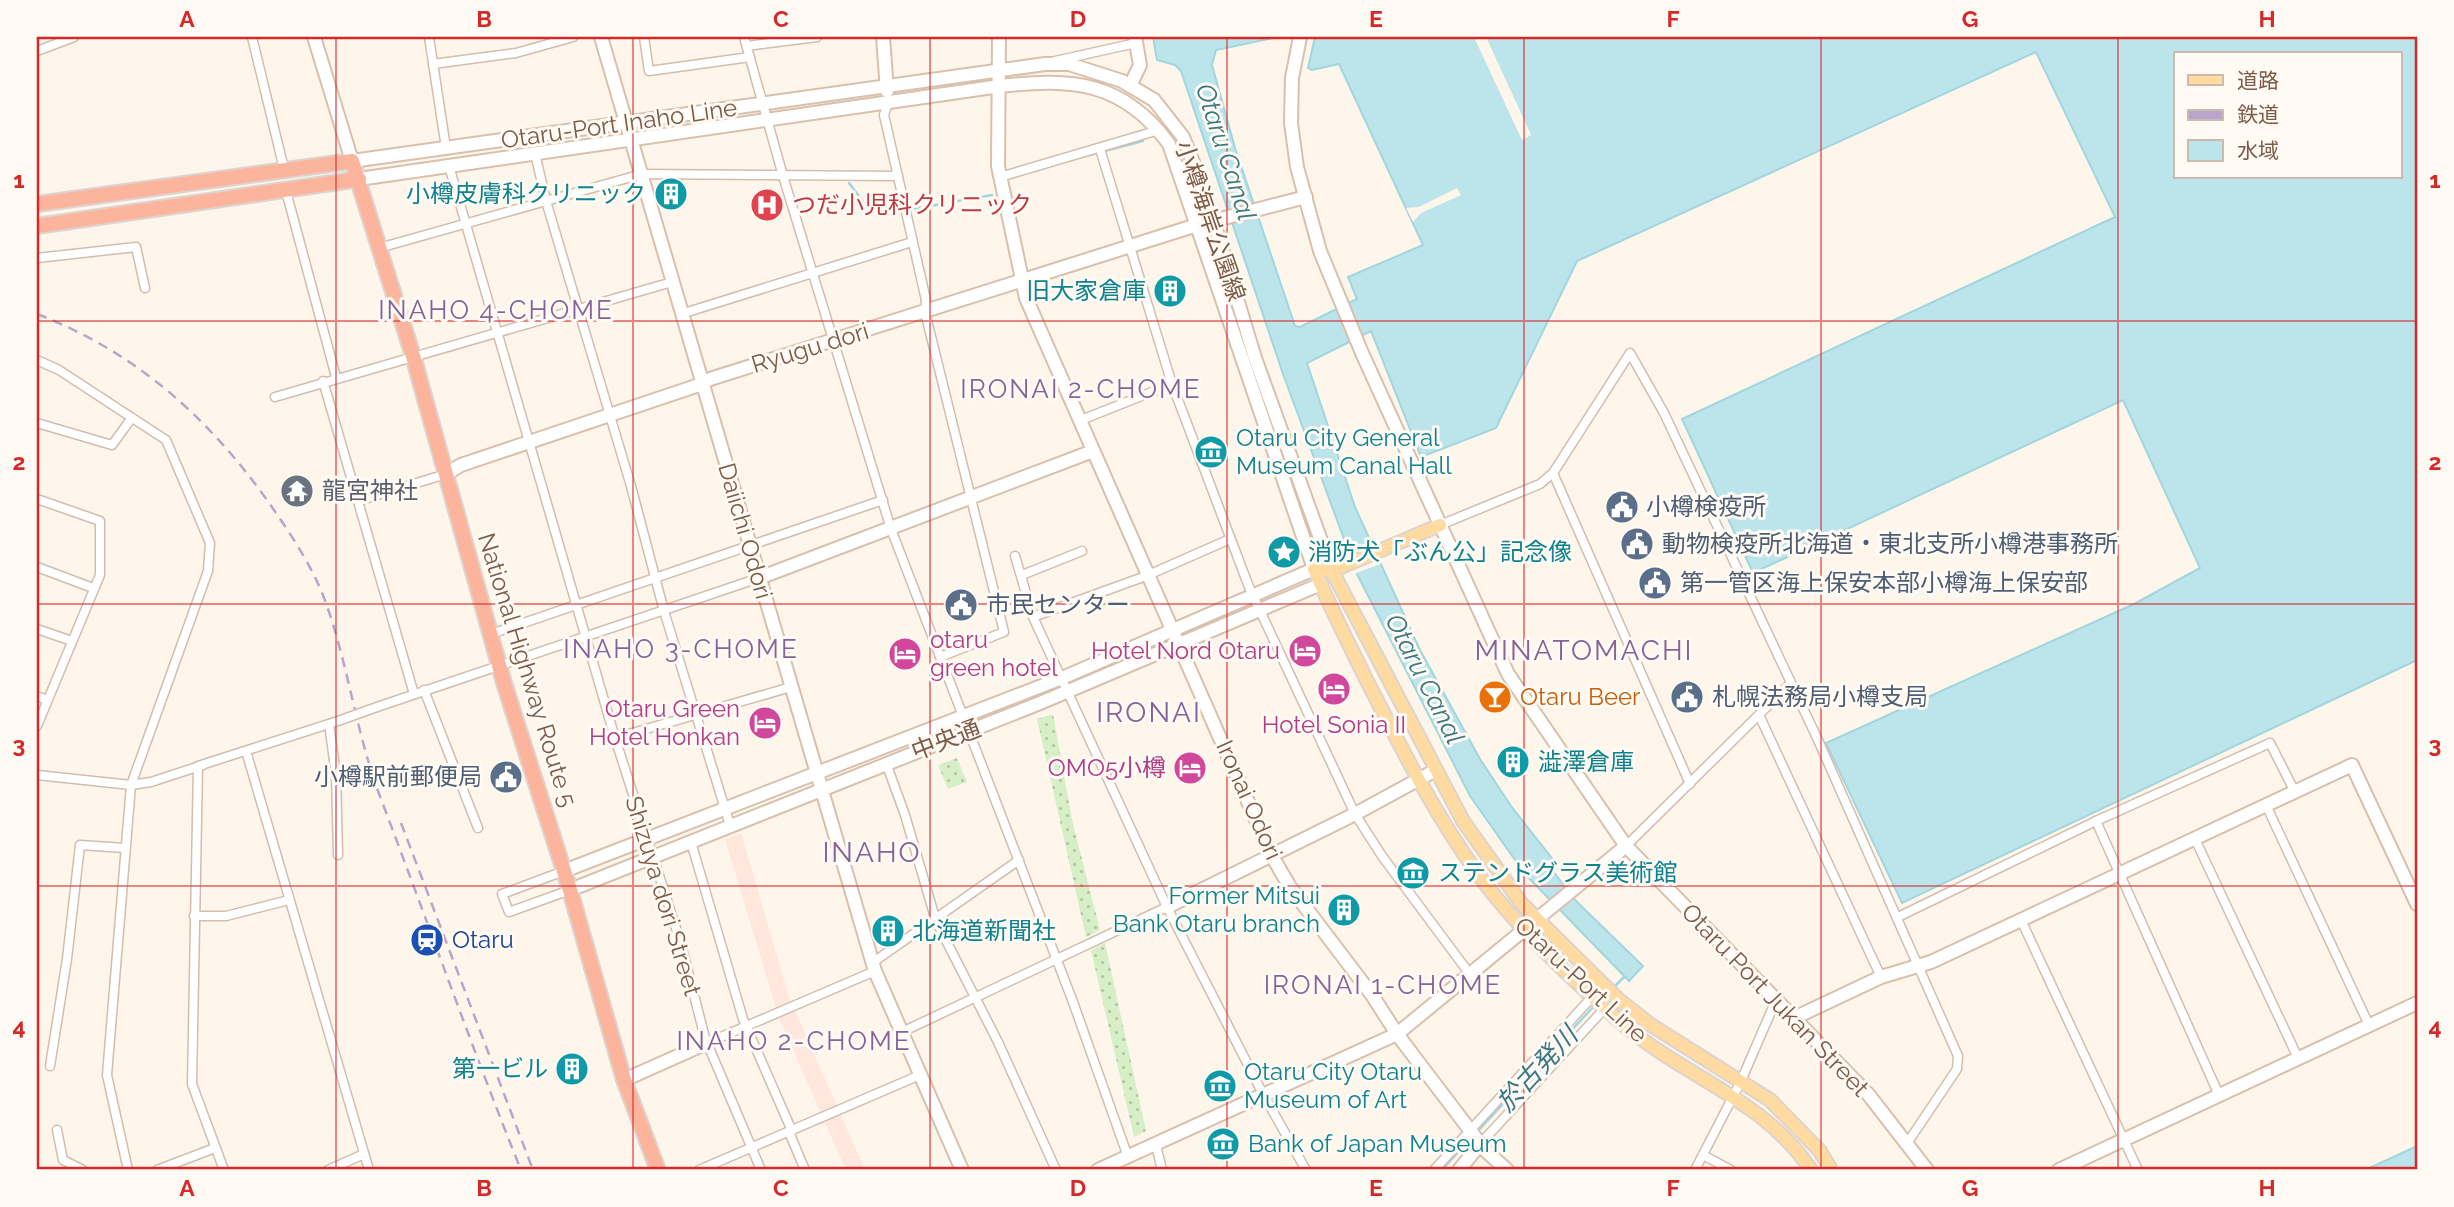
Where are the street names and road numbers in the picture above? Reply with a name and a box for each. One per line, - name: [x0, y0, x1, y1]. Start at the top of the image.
- street label: Otaru-Port Inaho Line: [499, 93, 739, 154]
- street label: 小樽海岸公園線: [1169, 137, 1252, 305]
- street label: Ryugu dori: [748, 316, 872, 379]
- street label: Daiichi Odori: [712, 460, 779, 602]
- street label: National Highway Route 5: [472, 529, 583, 810]
- street label: 中央通: [907, 713, 985, 766]
- street label: Ironai Odori: [1210, 736, 1289, 864]
- street label: Shizuya dori Street: [619, 793, 708, 999]
- street label: Otaru Port Jukan Street: [1676, 897, 1875, 1102]
- street label: Otaru-Port Line: [1509, 911, 1654, 1048]

